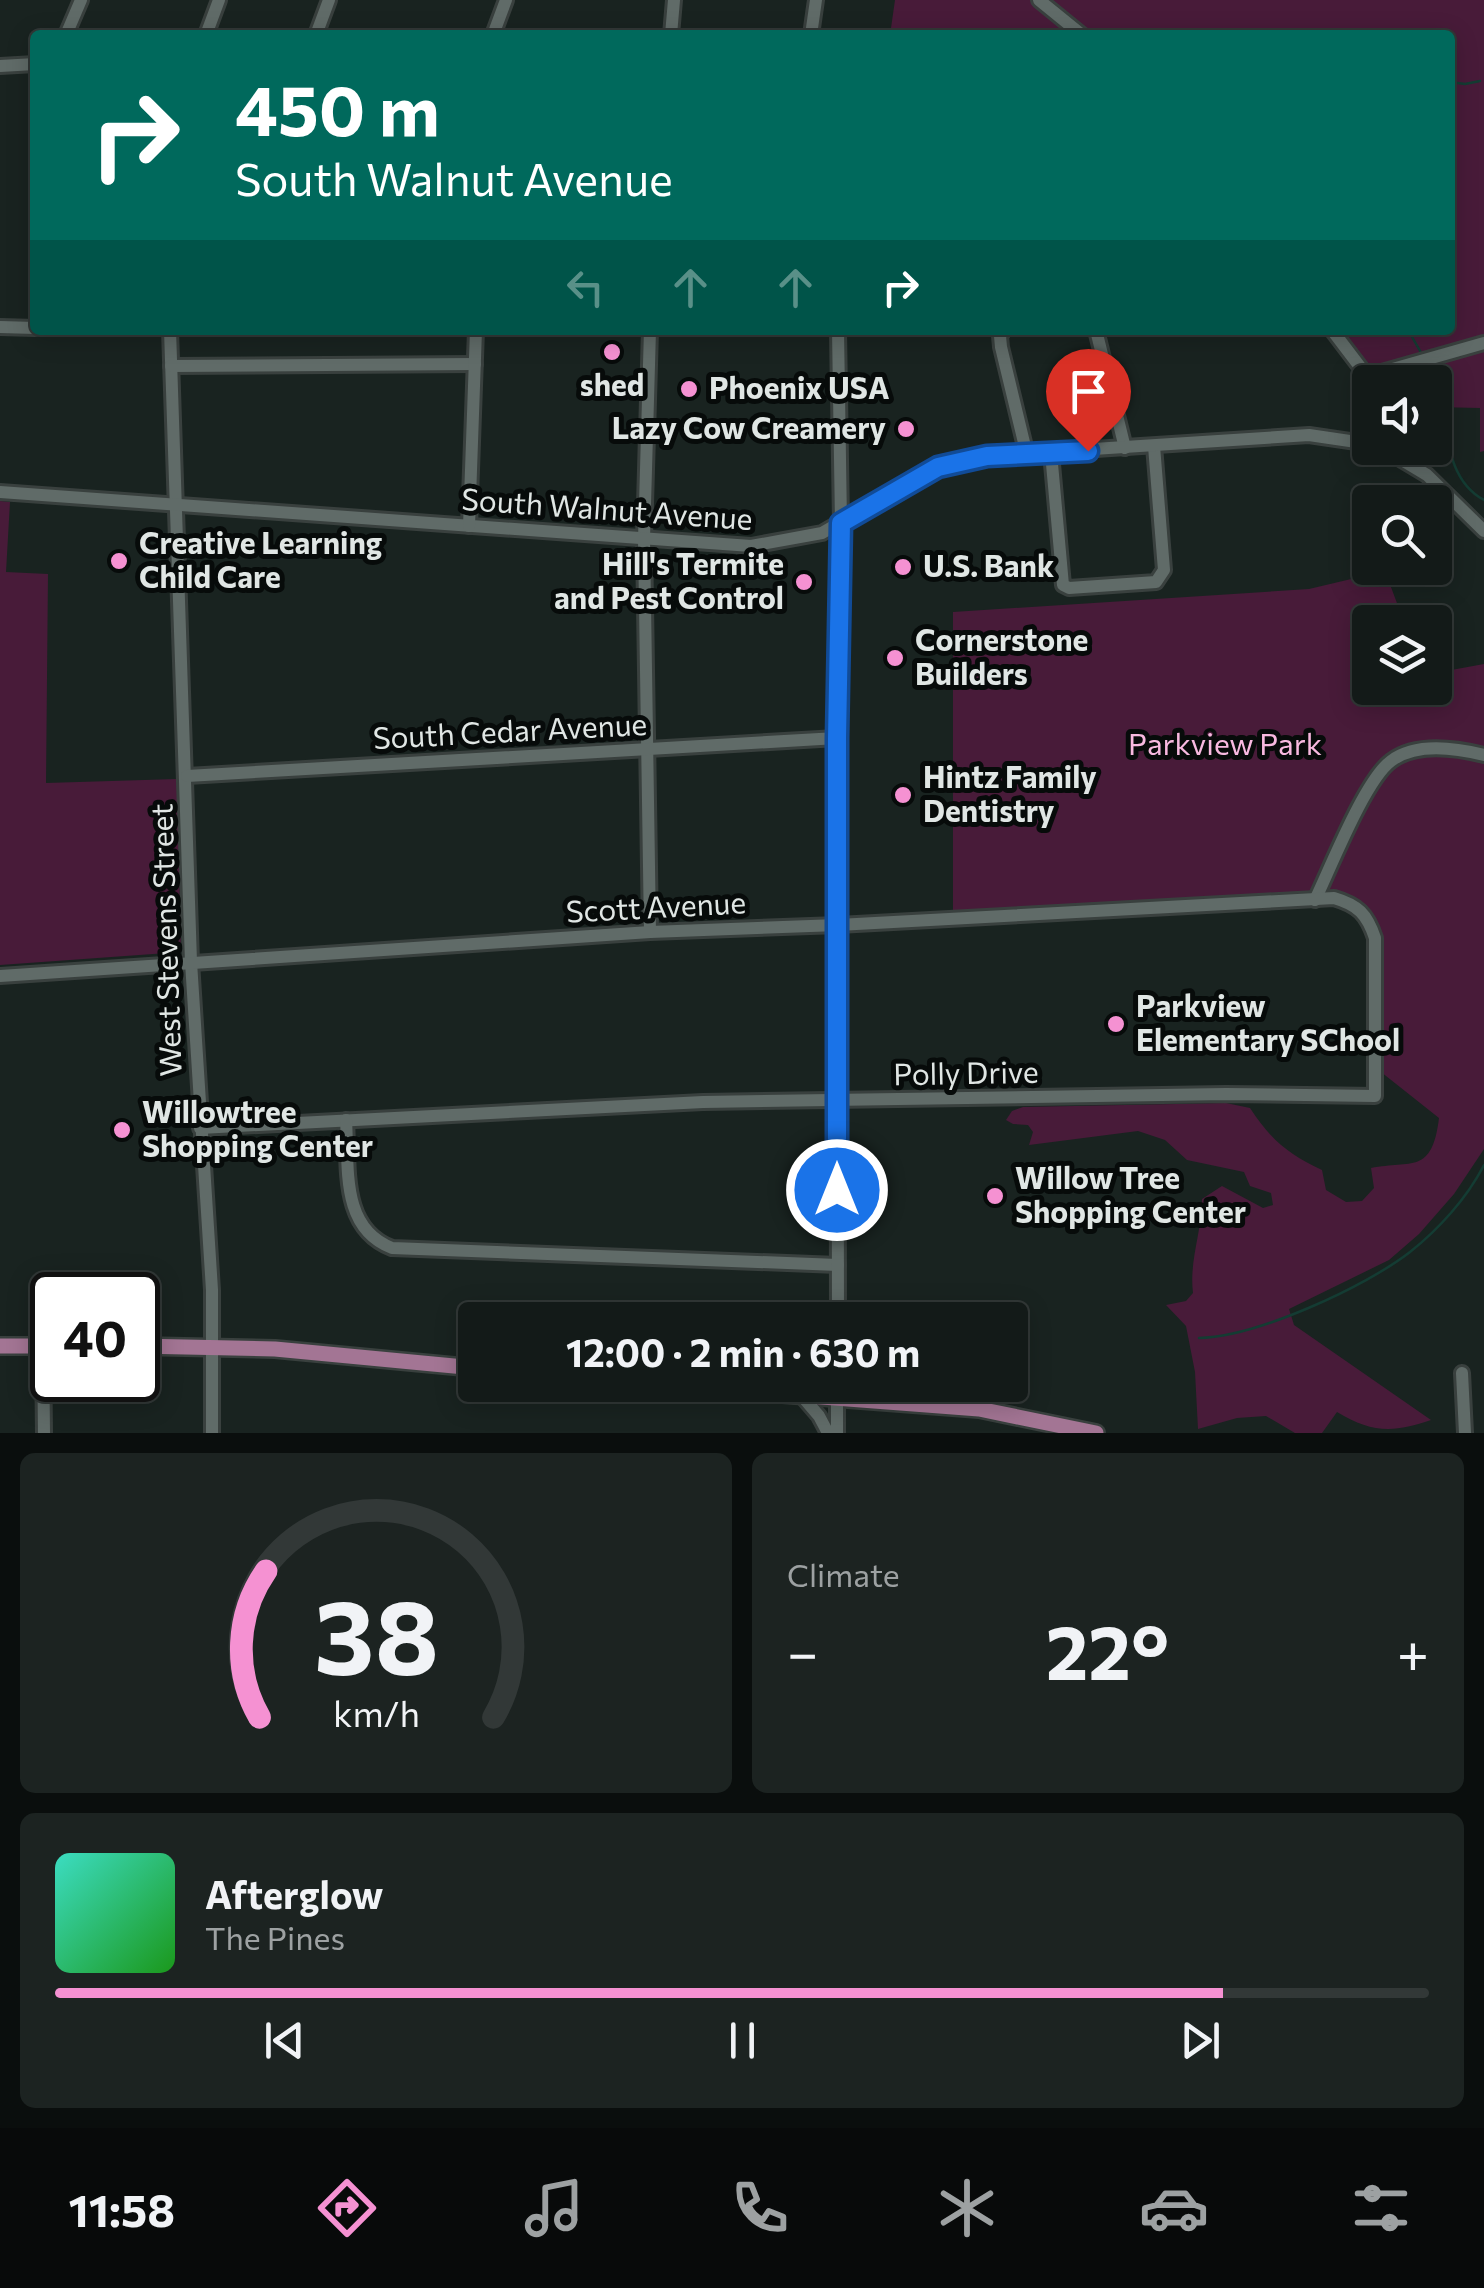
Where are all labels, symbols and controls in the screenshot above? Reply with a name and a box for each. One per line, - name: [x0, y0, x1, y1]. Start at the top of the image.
- text: 450 m: [235, 65, 440, 150]
- icon: right: [70, 70, 200, 200]
- text: South Walnut Avenue: [235, 150, 673, 205]
- icon: left: [558, 260, 613, 315]
- icon: ahead: [663, 260, 718, 315]
- icon: ahead: [768, 260, 823, 315]
- icon: right: [873, 260, 928, 315]
- marker: shed: [601, 341, 623, 363]
- pin: [1046, 349, 1131, 452]
- icon: arrive: [1061, 364, 1116, 419]
- place label: shed: [580, 365, 644, 402]
- map controls: [1352, 365, 1452, 705]
- button: sound: [1352, 365, 1452, 465]
- place label: Phoenix USA: [709, 368, 889, 405]
- marker: Phoenix USA: [678, 378, 700, 400]
- place label: Lazy Cow Creamery: [612, 408, 887, 445]
- marker: Lazy Cow Creamery: [895, 418, 917, 440]
- street label: South Walnut Avenue: [460, 479, 754, 536]
- button: search: [1352, 485, 1452, 585]
- place label: Creative Learning Child Care: [139, 523, 382, 594]
- place label: Hill's Termite and Pest Control: [554, 544, 784, 615]
- place label: U.S. Bank: [923, 546, 1054, 583]
- marker: Creative Learning Child Care: [108, 550, 130, 572]
- marker: U.S. Bank: [892, 556, 914, 578]
- marker: Hill's Termite and Pest Control: [793, 571, 815, 593]
- button: layers: [1352, 605, 1452, 705]
- place label: Cornerstone Builders: [915, 620, 1088, 691]
- marker: Cornerstone Builders: [884, 647, 906, 669]
- street label: South Cedar Avenue: [372, 704, 648, 755]
- park label: Parkview Park: [1128, 724, 1322, 761]
- place label: Hintz Family Dentistry: [923, 757, 1097, 828]
- marker: Hintz Family Dentistry: [892, 784, 914, 806]
- street label: West Stevens Street: [141, 803, 188, 1077]
- street label: Scott Avenue: [565, 882, 747, 929]
- place label: Parkview Elementary SChool: [1136, 986, 1400, 1057]
- marker: Parkview Elementary SChool: [1105, 1013, 1127, 1035]
- street label: Polly Drive: [893, 1052, 1039, 1091]
- place label: Willowtree Shopping Center: [142, 1092, 373, 1163]
- marker: Willowtree Shopping Center: [111, 1119, 133, 1141]
- position arrow: [785, 1138, 889, 1242]
- place label: Willow Tree Shopping Center: [1015, 1158, 1246, 1229]
- marker: Willow Tree Shopping Center: [984, 1185, 1006, 1207]
- speed limit sign: 40: [30, 1272, 160, 1402]
- text: 12:00 · 2 min · 630 m: [566, 1328, 920, 1375]
- text: Climate: [787, 1554, 900, 1594]
- text: 38: [314, 1569, 438, 1696]
- text: 22°: [1046, 1604, 1169, 1695]
- text: −: [787, 1617, 818, 1684]
- text: +: [1397, 1617, 1429, 1684]
- text: km/h: [333, 1691, 419, 1734]
- text: Afterglow: [205, 1870, 383, 1917]
- text: The Pines: [205, 1917, 345, 1957]
- icon: previous: [257, 2013, 312, 2068]
- icon: pause: [715, 2013, 770, 2068]
- icon: next: [1173, 2013, 1228, 2068]
- icon: directions: [312, 2173, 382, 2243]
- icon: music: [519, 2173, 589, 2243]
- icon: phone: [725, 2173, 795, 2243]
- icon: climate: [932, 2173, 1002, 2243]
- icon: car: [1139, 2173, 1209, 2243]
- icon: filters: [1346, 2173, 1416, 2243]
- text: 11:58: [68, 2181, 175, 2236]

